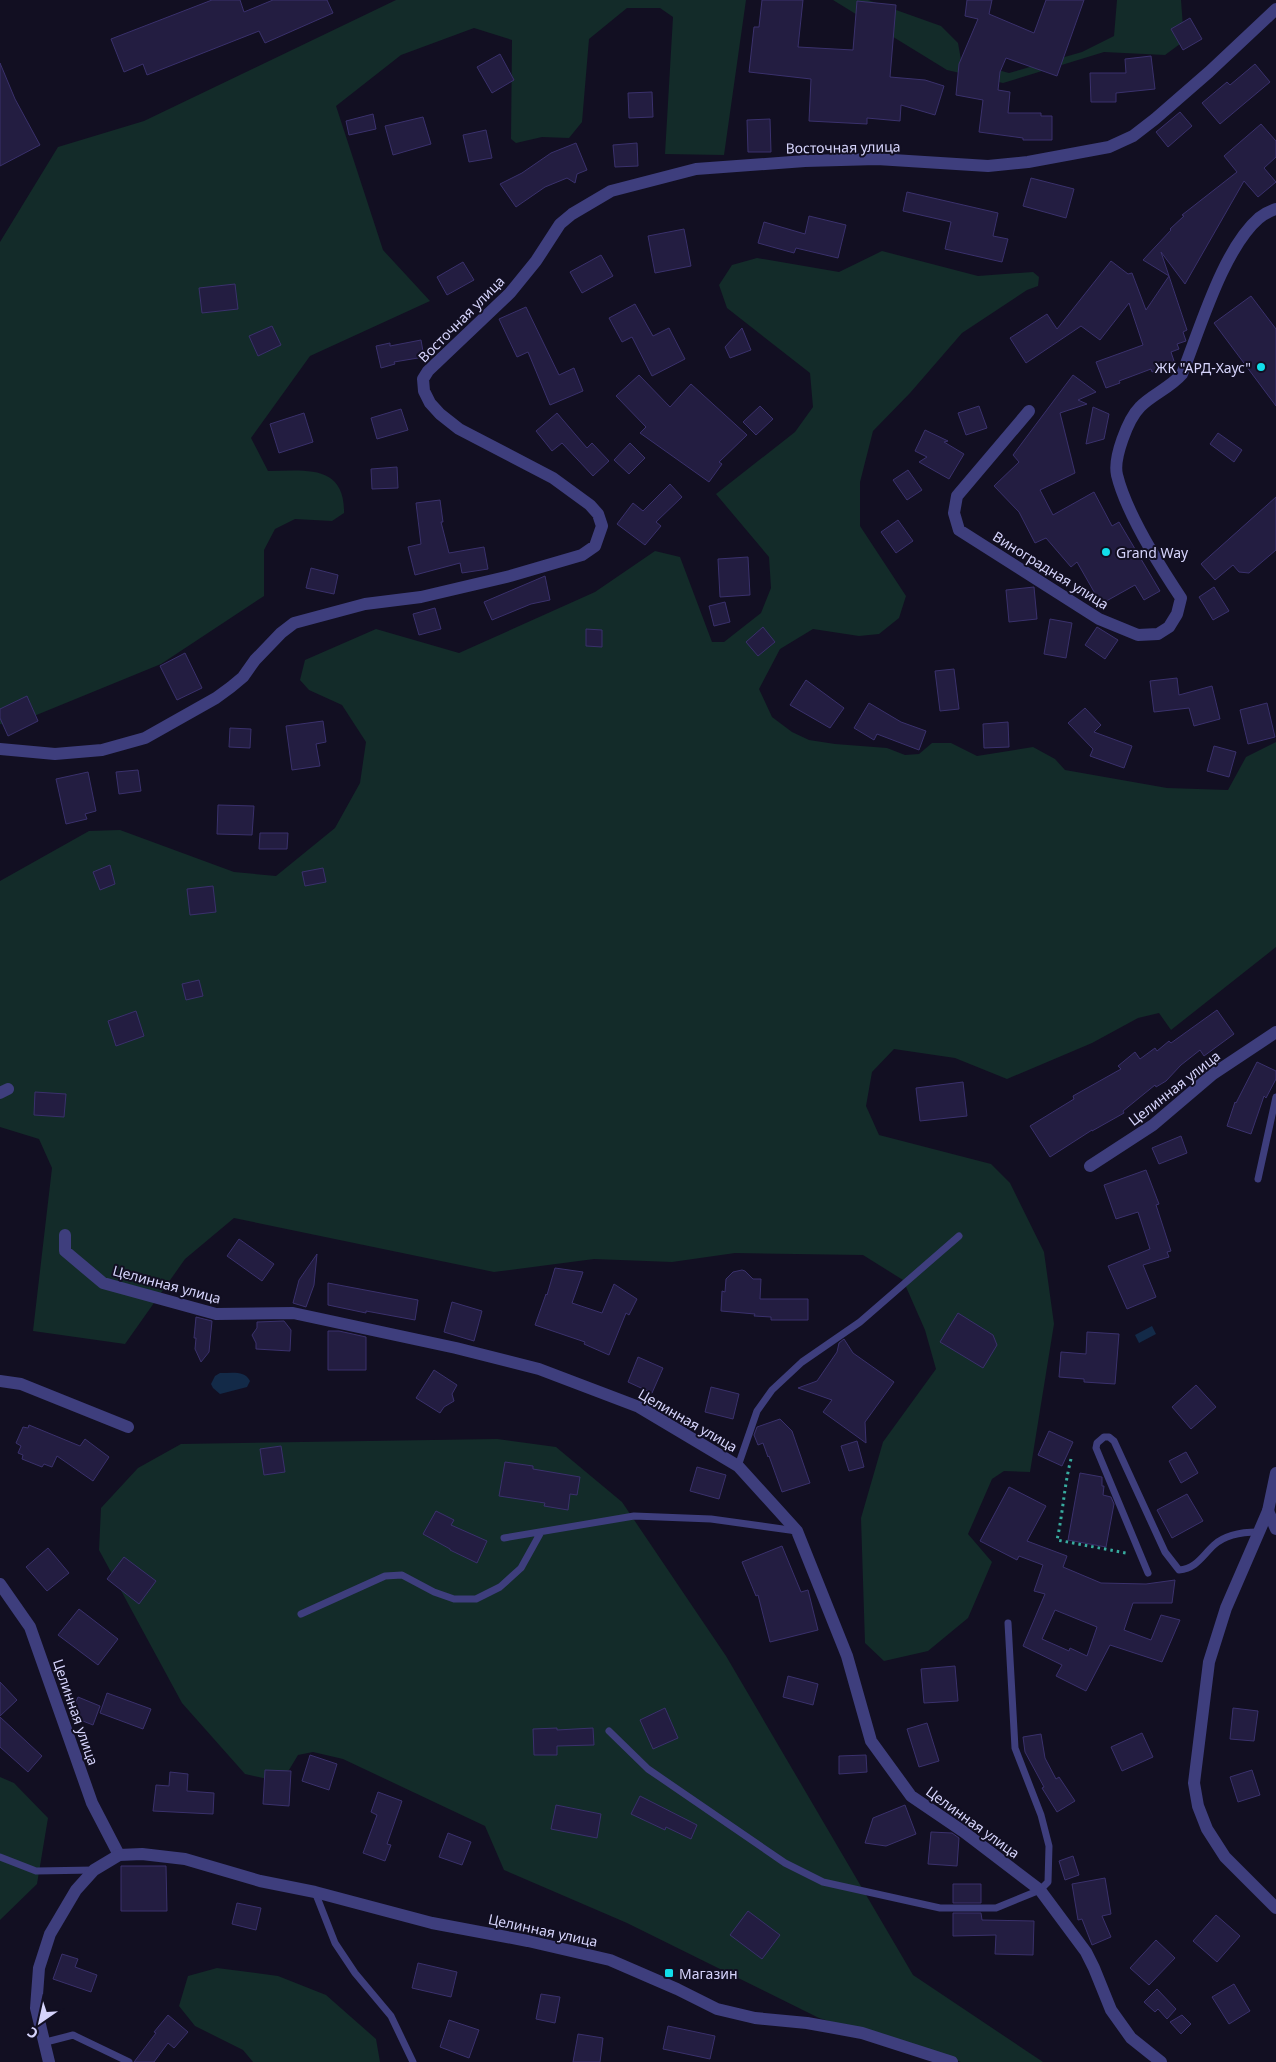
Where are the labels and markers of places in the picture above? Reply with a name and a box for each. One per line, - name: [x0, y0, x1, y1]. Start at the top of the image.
- place label: ЖК "АРД-Хаус": [1155, 358, 1251, 377]
- marker: ЖК "АРД-Хаус": [1255, 361, 1267, 373]
- place label: Grand Way: [1116, 543, 1189, 562]
- marker: Grand Way: [1100, 546, 1112, 558]
- place label: Магазин: [679, 1964, 738, 1983]
- marker: Магазин: [663, 1967, 675, 1979]

